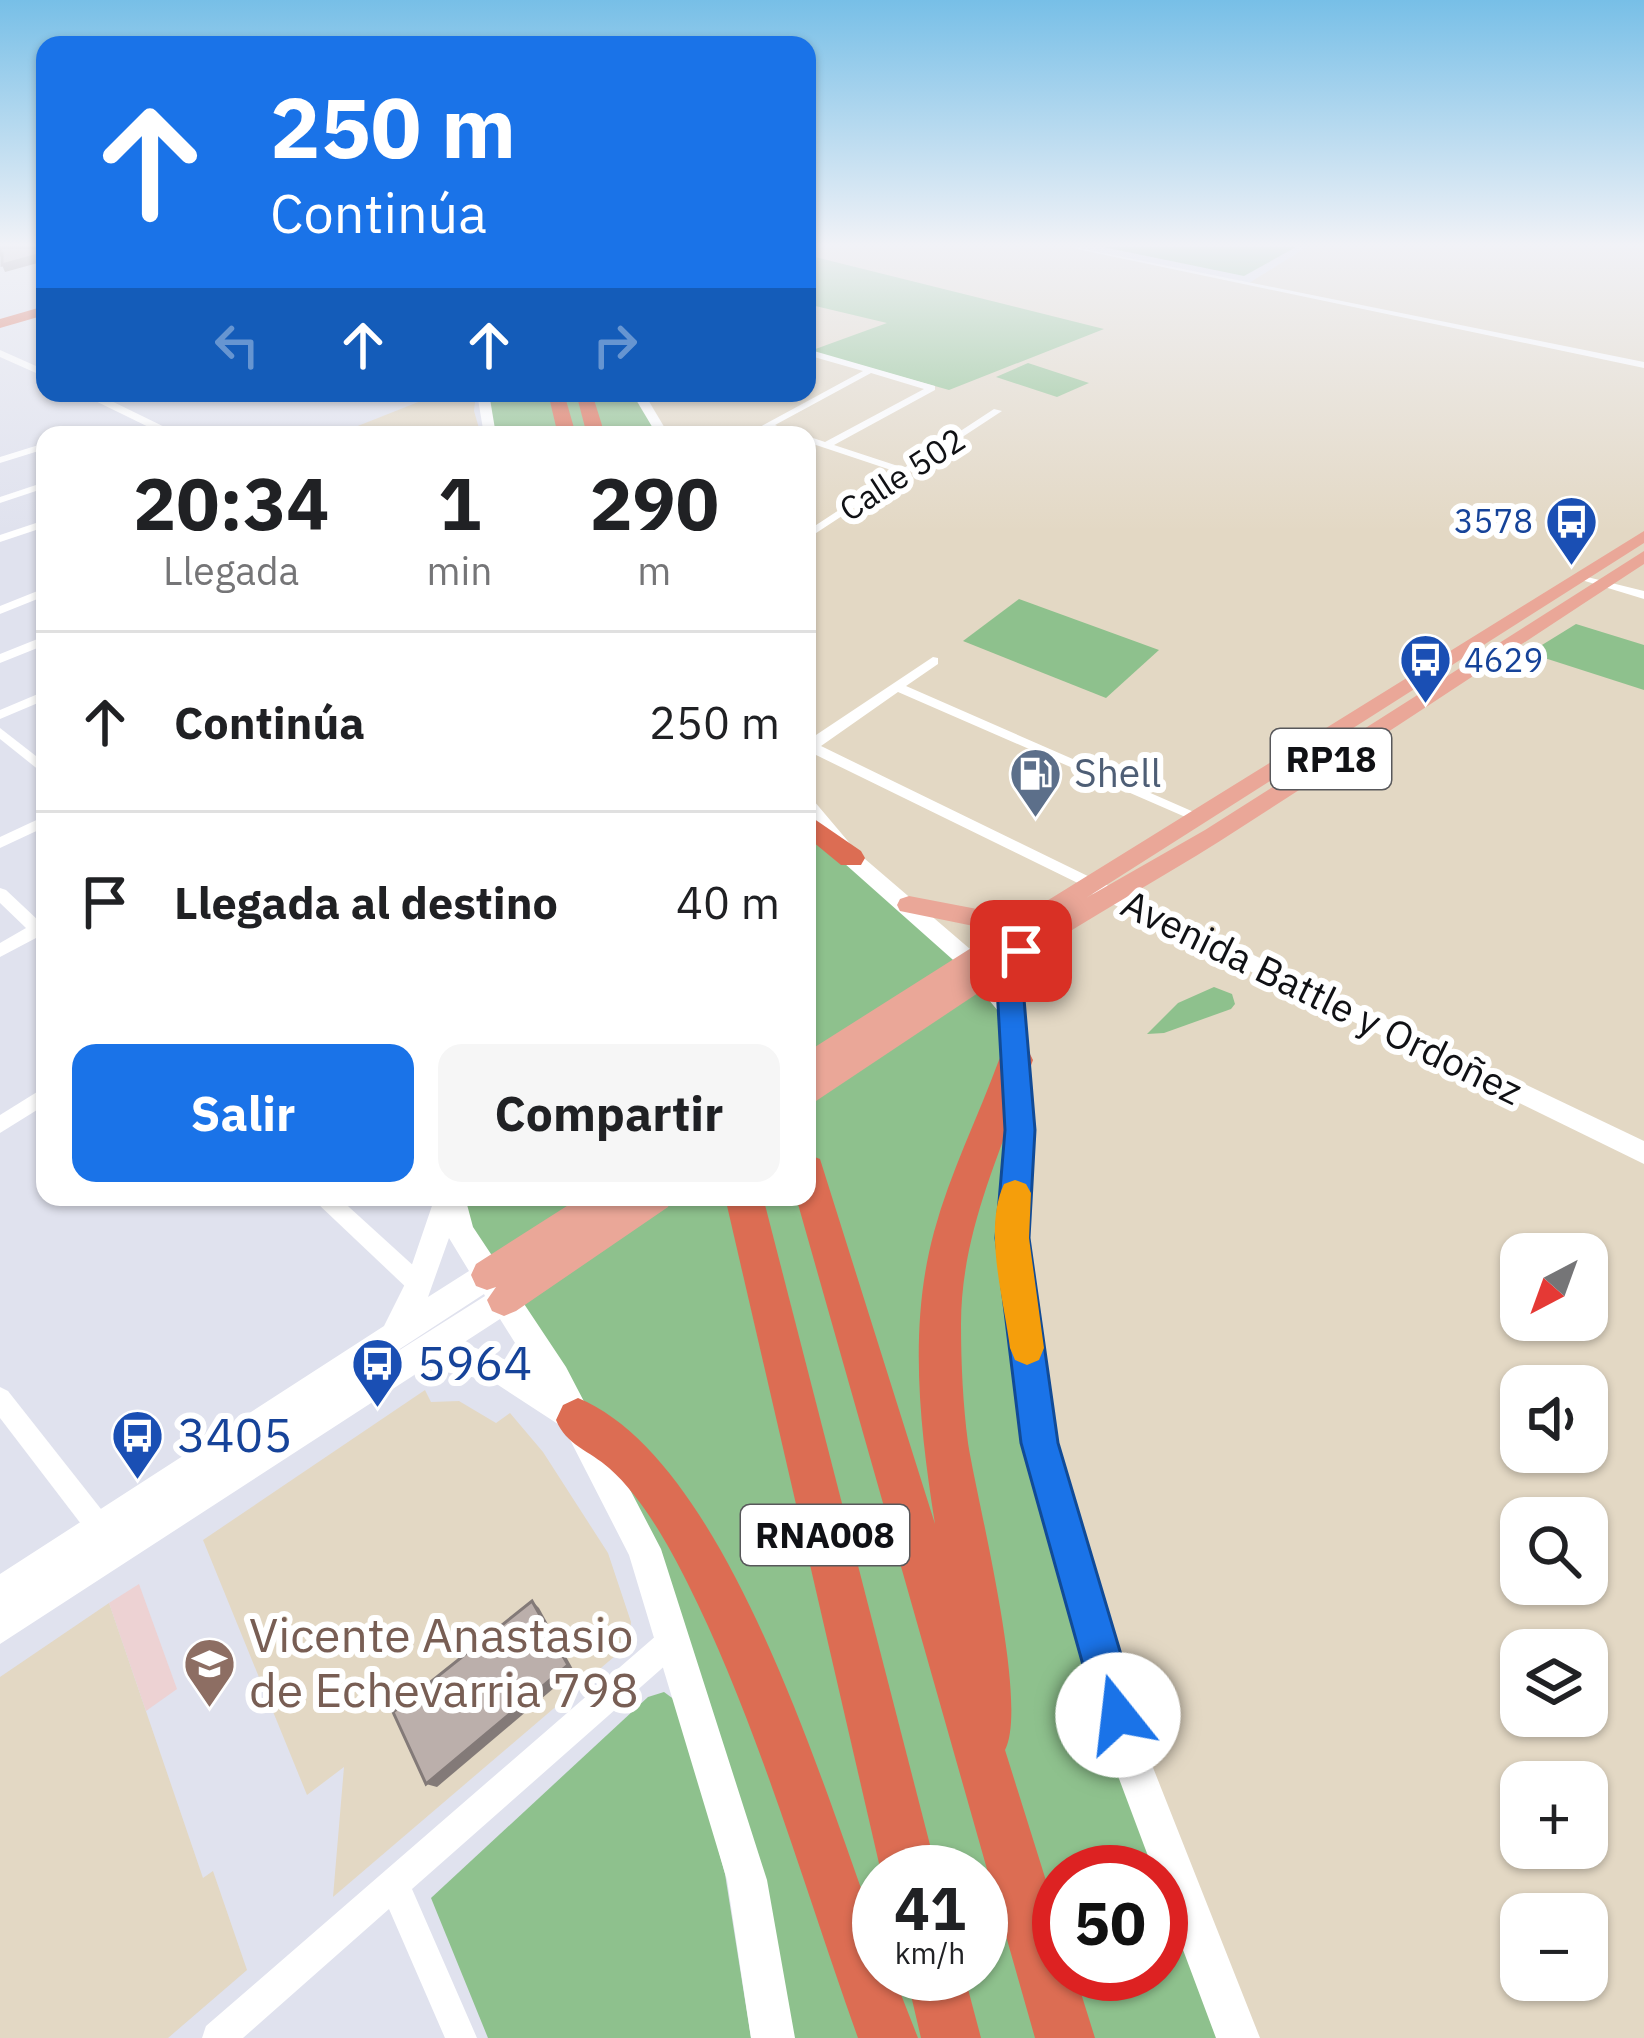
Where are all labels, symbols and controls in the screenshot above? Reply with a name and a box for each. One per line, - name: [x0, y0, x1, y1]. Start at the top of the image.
- text: 250 m: [270, 72, 516, 181]
- icon: ahead: [72, 84, 228, 240]
- text: Continúa: [270, 178, 487, 248]
- icon: left: [204, 312, 270, 378]
- icon: ahead: [330, 312, 396, 378]
- icon: ahead: [456, 312, 522, 378]
- icon: right: [582, 312, 648, 378]
- street label: Calle 502: [831, 417, 973, 530]
- text: 20:34: [133, 456, 330, 550]
- text: 1: [438, 456, 481, 550]
- text: 290: [589, 456, 719, 550]
- bus stop icon: 3578: [1544, 493, 1600, 567]
- place label: 3578: [1454, 499, 1533, 542]
- text: Llegada: [163, 545, 299, 596]
- text: min: [427, 545, 492, 596]
- text: m: [637, 545, 671, 596]
- bus stop icon: 4629: [1397, 632, 1453, 706]
- place label: 4629: [1464, 638, 1543, 681]
- icon: ahead: [72, 689, 138, 755]
- text: Continúa: [174, 693, 365, 751]
- text: 250 m: [649, 693, 780, 751]
- road number: RP18: [1271, 729, 1391, 789]
- fuel station icon: Shell: [1007, 745, 1063, 819]
- place label: Shell: [1074, 747, 1161, 798]
- icon: arrive: [72, 869, 138, 935]
- text: Llegada al destino: [174, 873, 558, 931]
- text: 40 m: [676, 873, 780, 931]
- street label: Avenida Battle y Ordoñez: [1113, 877, 1531, 1116]
- pin: [970, 900, 1072, 1002]
- icon: arrive: [988, 918, 1054, 984]
- button: Salir: [72, 1044, 414, 1182]
- button: Compartir: [438, 1044, 780, 1182]
- north arrow: [1500, 1233, 1608, 1341]
- map controls: [1500, 1233, 1608, 2001]
- place label: 5964: [417, 1331, 532, 1393]
- bus stop icon: 5964: [350, 1335, 406, 1409]
- button: sound: [1500, 1365, 1608, 1473]
- place label: 3405: [177, 1403, 292, 1465]
- bus stop icon: 3405: [110, 1407, 166, 1481]
- button: search: [1500, 1497, 1608, 1605]
- road number: RNA008: [741, 1505, 909, 1565]
- place label: Vicente Anastasio de Echevarria 798: [249, 1603, 639, 1720]
- button: layers: [1500, 1629, 1608, 1737]
- school or university icon: Vicente Anastasio de Echevarria 798: [182, 1635, 238, 1709]
- position arrow: [1055, 1652, 1181, 1778]
- button: +: [1500, 1761, 1608, 1869]
- speed limit sign: 50: [1032, 1845, 1188, 2001]
- text: 41: [894, 1868, 966, 1947]
- button: −: [1500, 1893, 1608, 2001]
- text: km/h: [895, 1933, 965, 1972]

